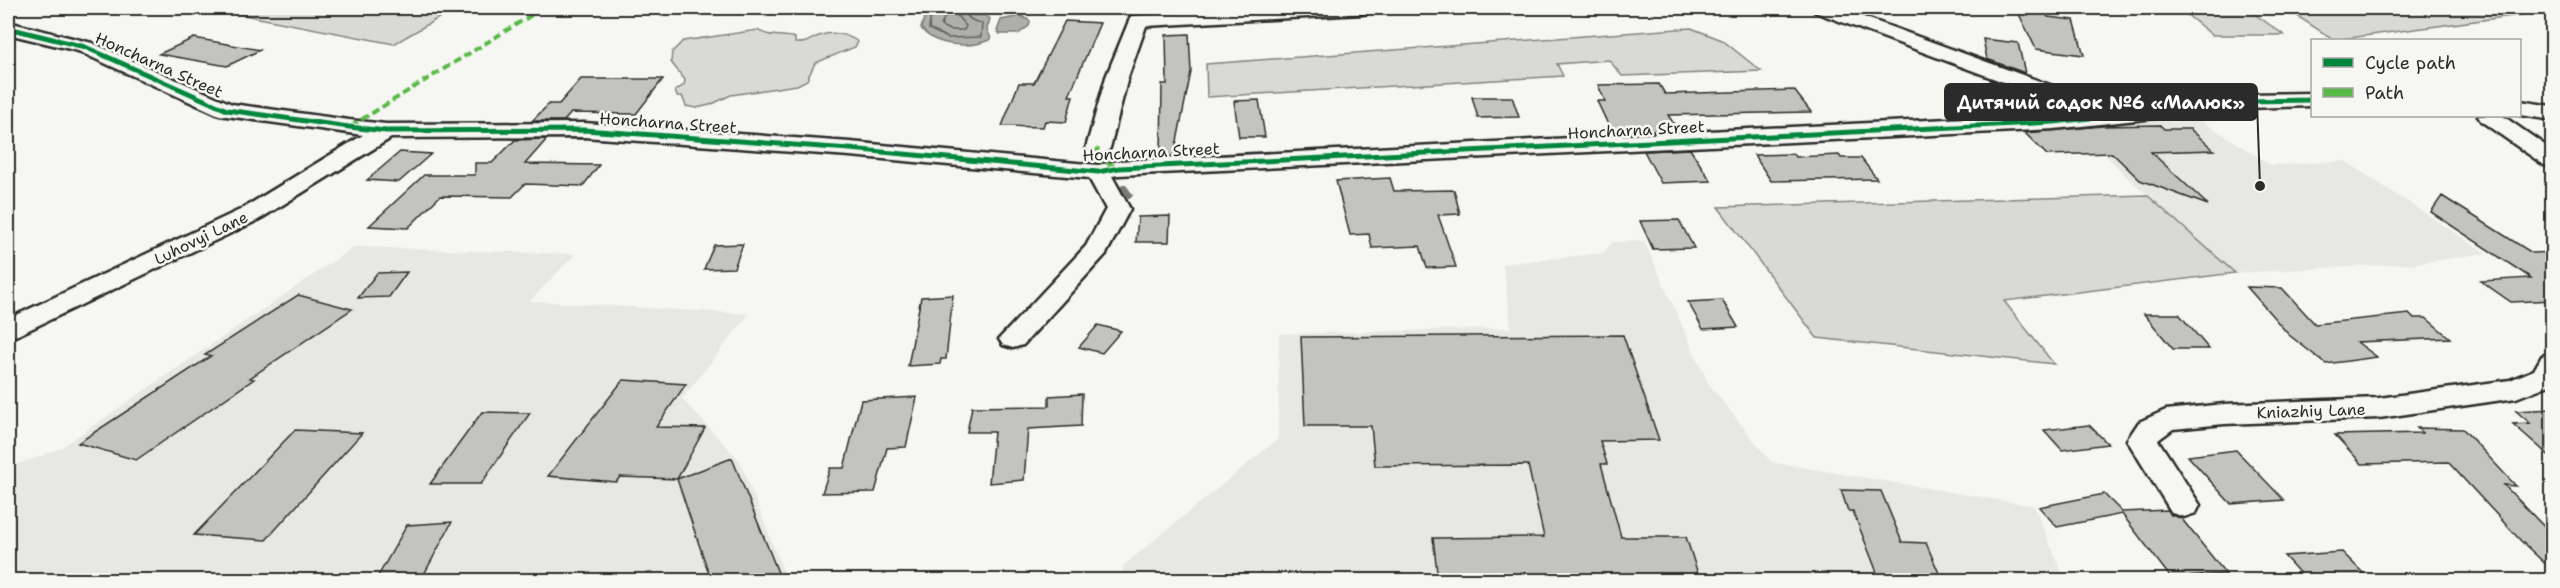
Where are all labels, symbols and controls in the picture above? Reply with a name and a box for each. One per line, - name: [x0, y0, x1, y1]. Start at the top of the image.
- street label: Honcharna Street: [92, 27, 226, 103]
- legend: [2311, 39, 2521, 117]
- text: Cycle path: [2365, 51, 2456, 75]
- text: Path: [2365, 81, 2404, 105]
- callout: Дитячий садок №6 «Малюк»: [1945, 84, 2257, 120]
- text: Дитячий садок №6 «Малюк»: [1957, 91, 2245, 115]
- street label: Honcharna Street: [599, 108, 737, 138]
- street label: Honcharna Street: [1567, 116, 1705, 144]
- street label: Honcharna Street: [1082, 138, 1220, 166]
- street label: Luhovyi Lane: [151, 206, 251, 270]
- street label: Kniazhiy Lane: [2256, 399, 2366, 423]

